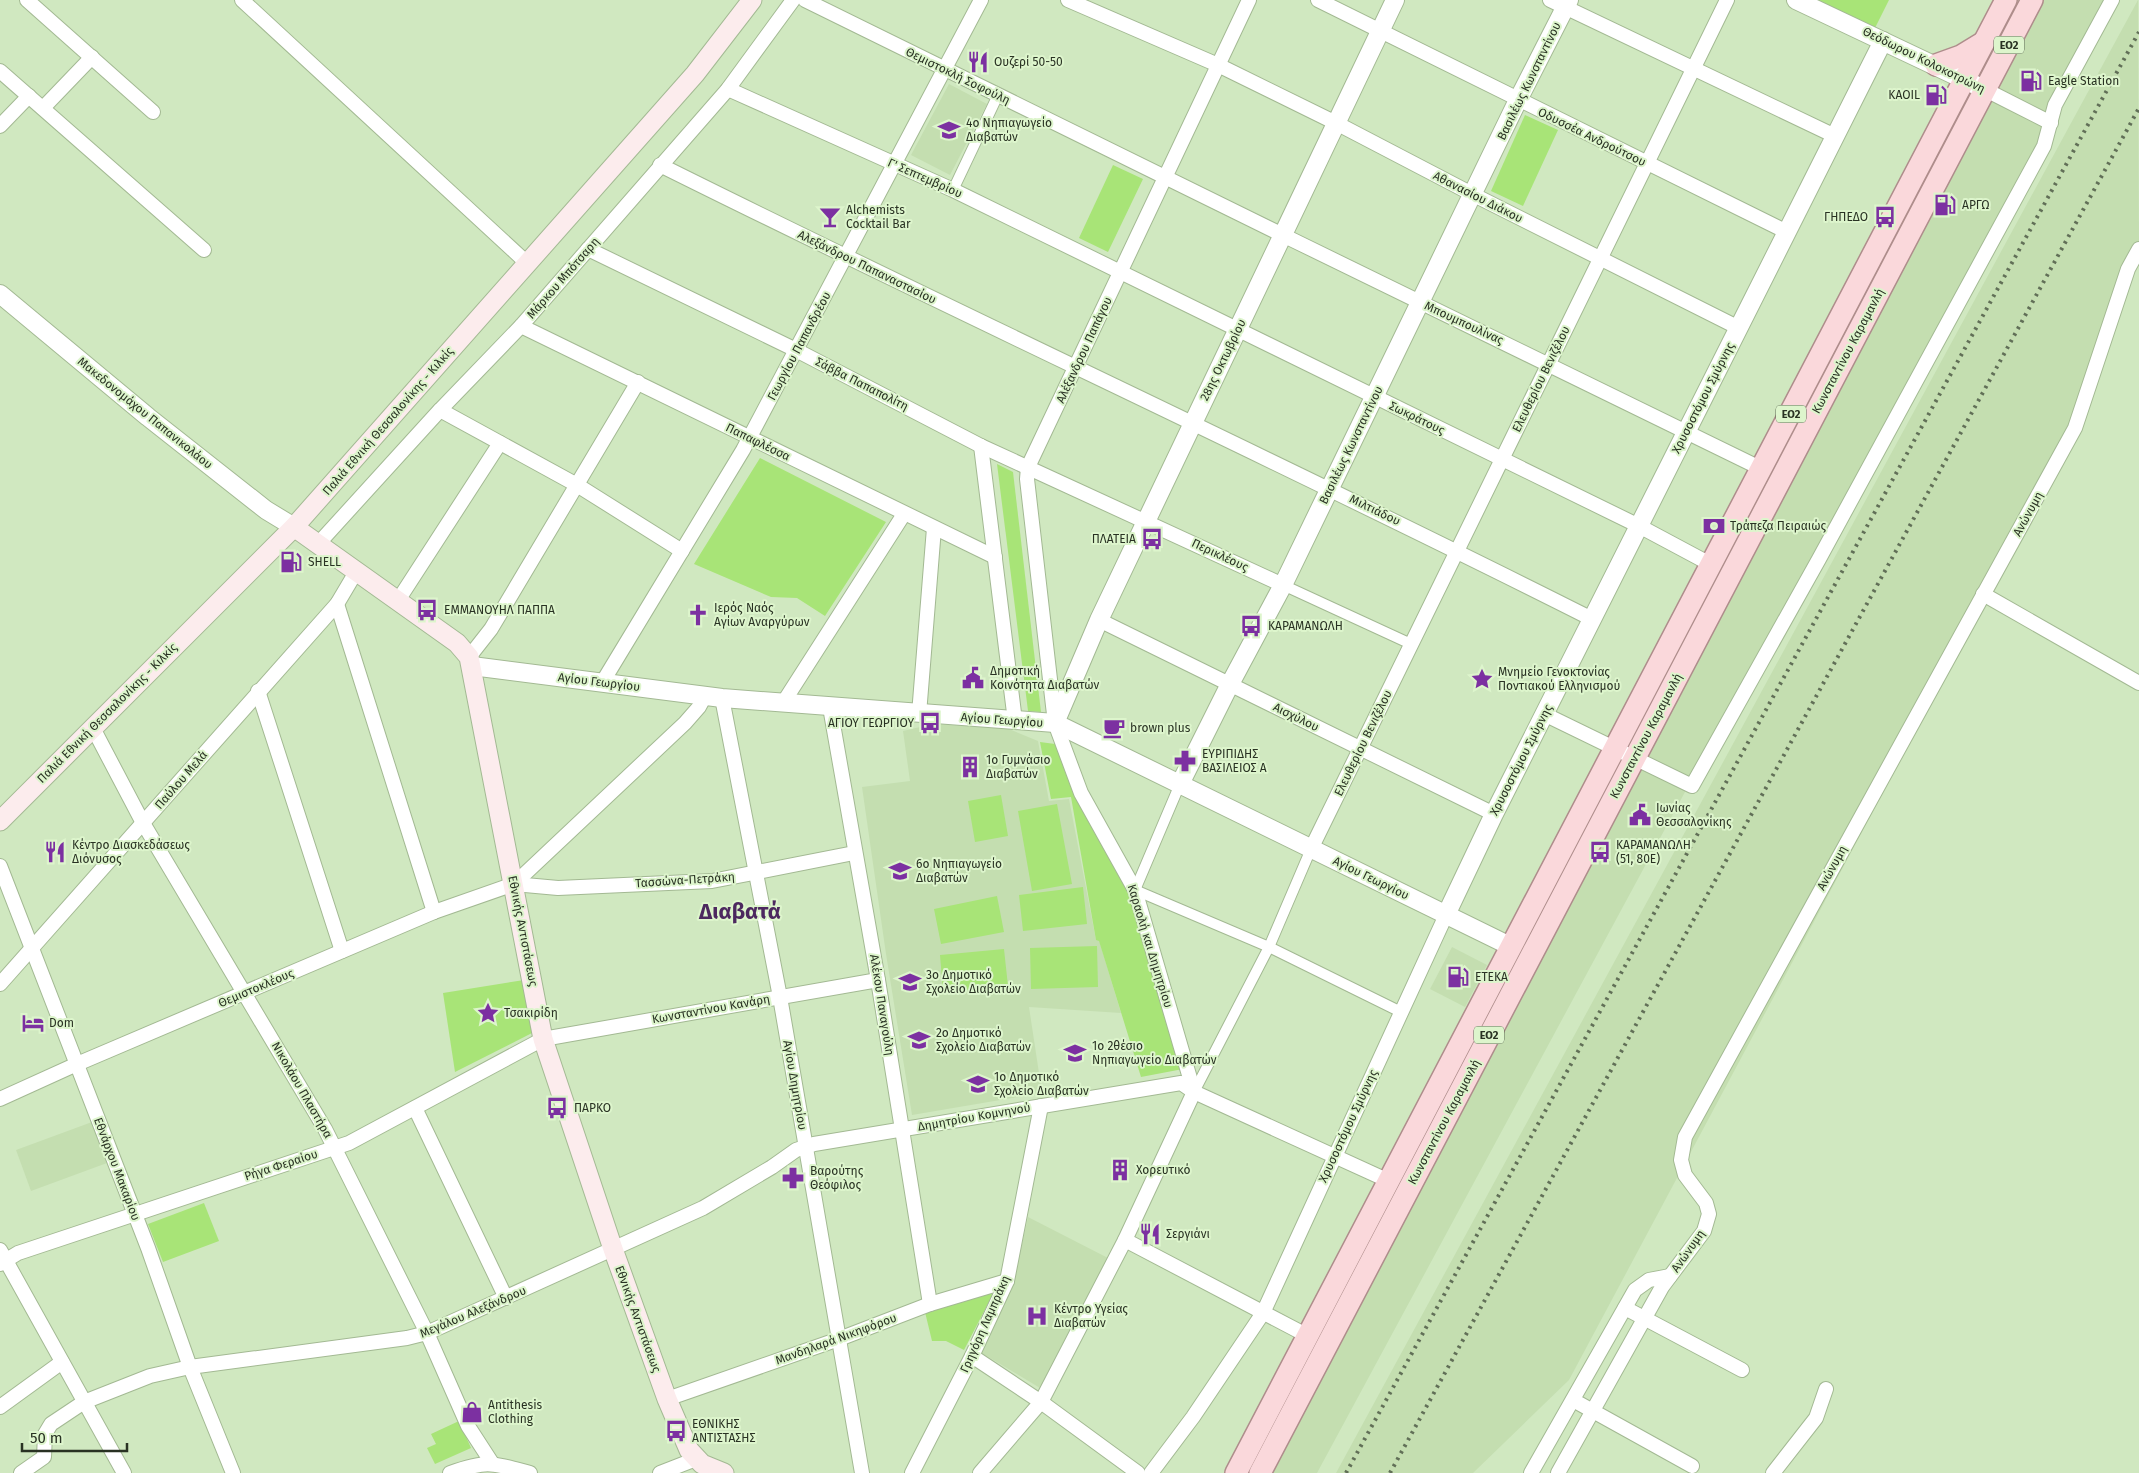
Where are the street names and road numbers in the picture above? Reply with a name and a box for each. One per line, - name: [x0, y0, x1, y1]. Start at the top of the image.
- street label: Βασιλέως Κωνσταντίνου: [1494, 20, 1564, 142]
- street label: Θεόδωρου Κολοκοτρώνη: [1860, 24, 1988, 96]
- road number: ΕΟ2: [1994, 36, 2024, 54]
- street label: Θεμιστοκλή Σοφούλη: [904, 45, 1012, 107]
- street label: Οδυσσέα Ανδρούτσου: [1536, 105, 1648, 169]
- street label: Γ' Σεπτεμβρίου: [886, 155, 964, 201]
- street label: Αθανασίου Διάκου: [1431, 168, 1525, 226]
- street label: Αλεξάνδρου Παπαναστασίου: [796, 227, 939, 307]
- street label: Μάρκου Μπότσαρη: [524, 235, 602, 321]
- street label: Κωνσταντίνου Καραμανλή: [1809, 286, 1887, 416]
- street label: Γεωργίου Παπανδρέου: [764, 289, 834, 403]
- street label: Αλέξανδρου Παπάγου: [1053, 295, 1115, 405]
- street label: Μπουμπουλίνας: [1422, 299, 1506, 348]
- street label: 28ης Οκτωβρίου: [1197, 317, 1249, 403]
- street label: Ελευθερίου Βενιζέλου: [1509, 324, 1573, 434]
- street label: Χρυσοστόμου Σμύρνης: [1669, 340, 1737, 456]
- street label: Παλιά Εθνική Θεσσαλονίκης - Κιλκίς: [320, 344, 456, 498]
- street label: Μακεδονομάχου Παπανικολάου: [75, 354, 215, 472]
- street label: Σάββα Παπαπολίτη: [813, 355, 911, 413]
- street label: Βασιλέως Κωνσταντίνου: [1316, 384, 1386, 506]
- street label: Σωκράτους: [1387, 399, 1447, 438]
- road number: ΕΟ2: [1776, 406, 1806, 422]
- street label: Παπαφλέσσα: [723, 420, 793, 464]
- street label: Ανώνυμη: [2010, 489, 2046, 539]
- street label: Μιλτιάδου: [1347, 492, 1403, 528]
- street label: Περικλέους: [1189, 536, 1251, 574]
- street label: Παλιά Εθνική Θεσσαλονίκης - Κιλκίς: [34, 640, 180, 786]
- street label: Αγίου Γεωργίου: [557, 670, 641, 694]
- street label: Κωνσταντίνου Καραμανλή: [1607, 671, 1685, 801]
- street label: Ελευθερίου Βενιζέλου: [1331, 688, 1395, 798]
- street label: Αισχύλου: [1271, 700, 1321, 734]
- street label: Χρυσοστόμου Σμύρνης: [1487, 702, 1555, 818]
- street label: Αγίου Γεωργίου: [960, 710, 1044, 730]
- street label: Παύλου Μελά: [152, 748, 210, 812]
- street label: Ανώνυμη: [1814, 843, 1850, 893]
- street label: Αγίου Γεωργίου: [1331, 854, 1411, 902]
- street label: Τασσώνα-Πετράκη: [635, 870, 735, 890]
- street label: Εθνικής Αντιστάσεως: [505, 874, 541, 988]
- street label: Καραολή και Δημητρίου: [1125, 883, 1176, 1010]
- street label: Αλέκου Παναγούλη: [867, 953, 897, 1057]
- street label: Θεμιστοκλέους: [216, 966, 296, 1010]
- street label: Κωνσταντίνου Κανάρη: [651, 992, 771, 1026]
- road number: ΕΟ2: [1474, 1026, 1504, 1044]
- street label: Νικολάου Πλαστήρα: [269, 1039, 335, 1141]
- street label: Αγίου Δημητρίου: [780, 1039, 810, 1131]
- street label: Κωνσταντίνου Καραμανλή: [1405, 1057, 1483, 1187]
- street label: Χρυσοστόμου Σμύρνης: [1316, 1067, 1380, 1185]
- street label: Δημητρίου Κομνηνού: [917, 1100, 1032, 1134]
- street label: Εθνάρχου Μακαρίου: [91, 1116, 143, 1223]
- street label: Ρήγα Φεραίου: [243, 1147, 320, 1183]
- street label: Ανώνυμη: [1668, 1227, 1708, 1275]
- street label: Εθνικής Αντιστάσεως: [612, 1264, 664, 1375]
- street label: Γρηγόρη Λαμπράκη: [957, 1273, 1013, 1375]
- street label: Μεγάλου Αλεξάνδρου: [418, 1283, 528, 1341]
- street label: Μανδηλαρά Νικηφόρου: [773, 1310, 899, 1367]

